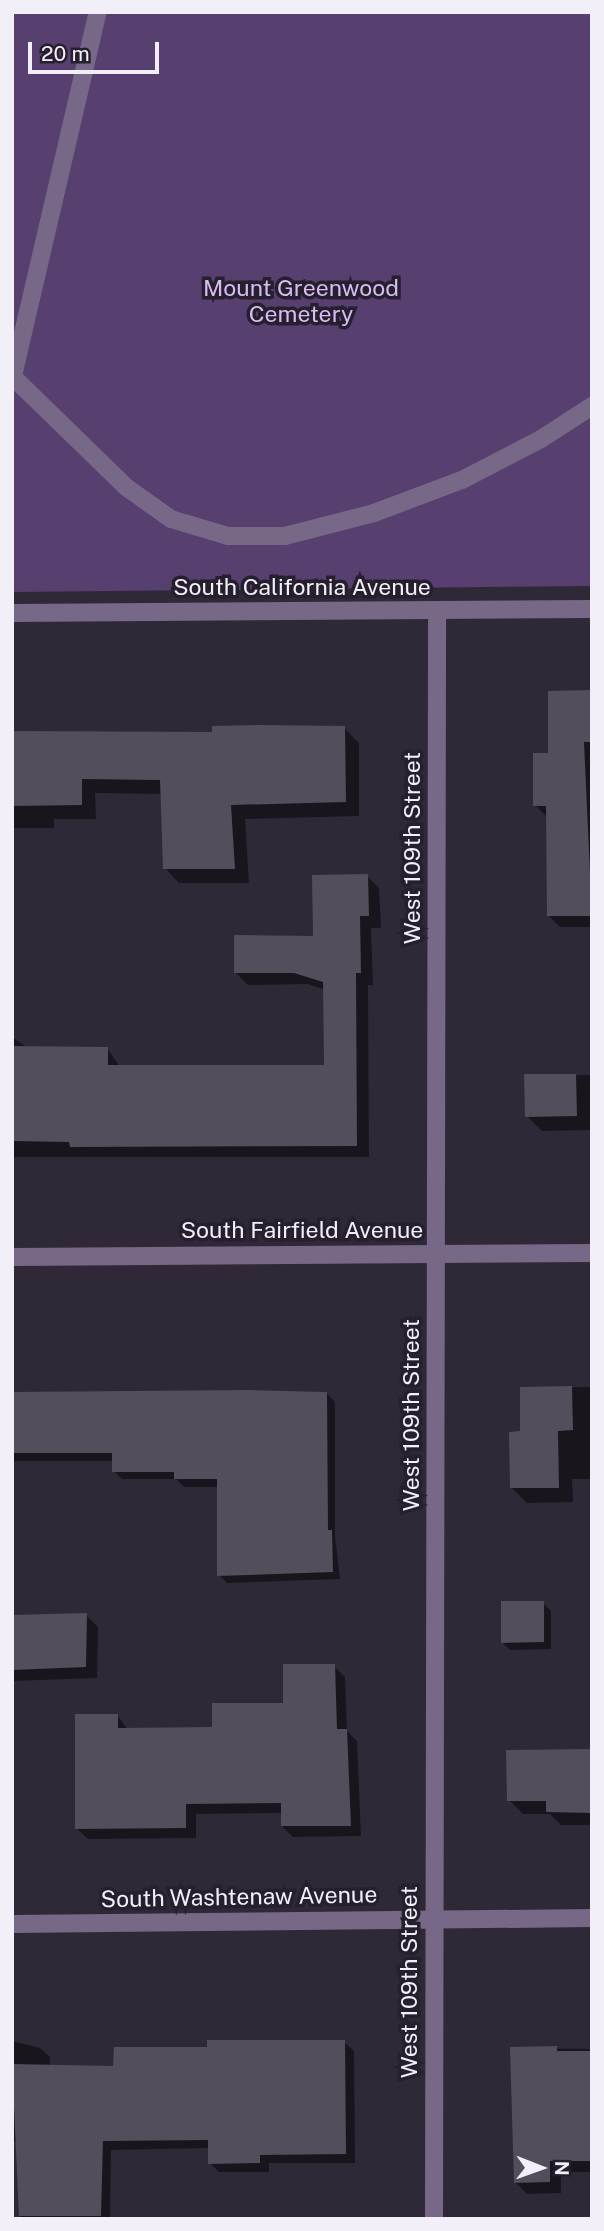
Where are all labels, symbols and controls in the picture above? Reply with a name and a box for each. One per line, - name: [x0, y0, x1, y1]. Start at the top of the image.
- scale bar: [32, 28, 163, 72]
- text: 20 m: [41, 41, 90, 66]
- park label: Mount Greenwood Cemetery: [203, 274, 399, 328]
- street label: South California Avenue: [173, 573, 431, 601]
- street label: West 109th Street: [398, 752, 426, 944]
- street label: South Fairfield Avenue: [181, 1216, 423, 1244]
- street label: West 109th Street: [397, 1319, 425, 1511]
- street label: South Washtenaw Avenue: [100, 1881, 378, 1913]
- street label: West 109th Street: [395, 1886, 423, 2078]
- north arrow: [506, 2133, 576, 2203]
- text: N: [551, 2161, 573, 2176]

